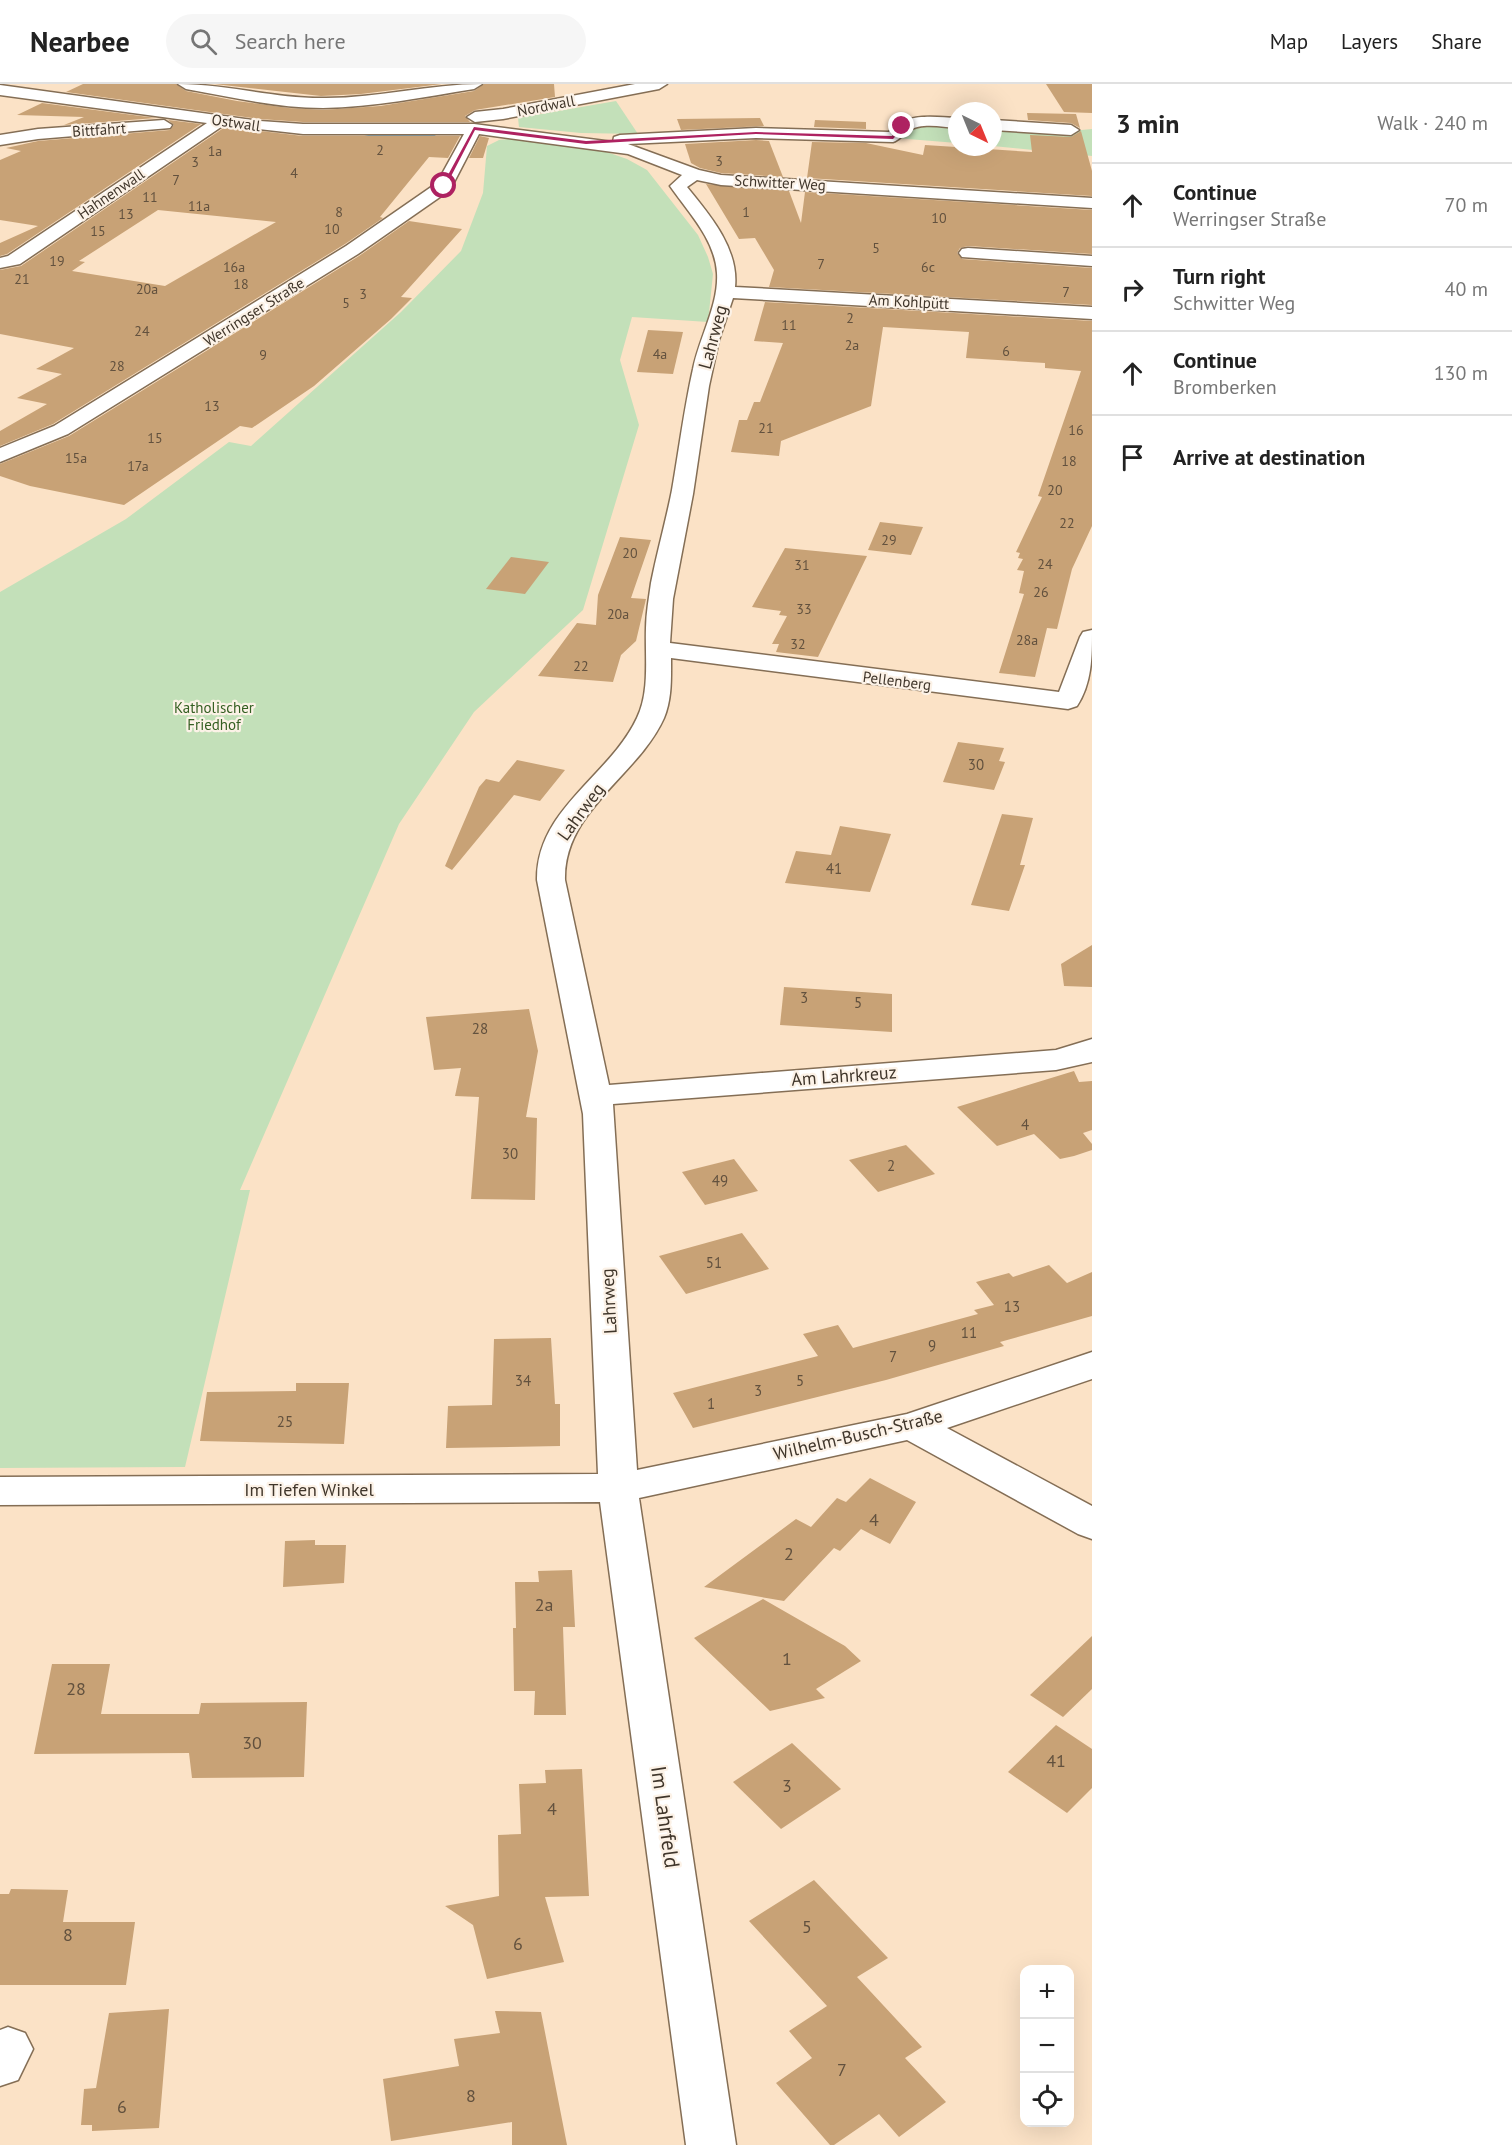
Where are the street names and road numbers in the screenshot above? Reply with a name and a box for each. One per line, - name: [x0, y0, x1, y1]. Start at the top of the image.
- street label: Nordwall: [515, 90, 577, 120]
- street label: Ostwall: [211, 110, 262, 135]
- street label: Bittfahrt: [71, 118, 127, 141]
- street label: Hahnenwall: [73, 164, 148, 223]
- street label: Schwitter Weg: [734, 171, 826, 194]
- street label: Werringser Straße: [200, 273, 308, 350]
- street label: Am Kohlpütt: [868, 290, 950, 313]
- street label: Lahrweg: [693, 302, 732, 371]
- street label: Pellenberg: [862, 667, 932, 694]
- street label: Lahrweg: [552, 778, 609, 845]
- street label: Am Lahrkreuz: [791, 1060, 897, 1091]
- street label: Lahrweg: [595, 1268, 622, 1334]
- street label: Wilhelm-Busch-Straße: [771, 1404, 945, 1465]
- street label: Im Tiefen Winkel: [244, 1478, 374, 1501]
- street label: Im Lahrfeld: [645, 1764, 686, 1870]

